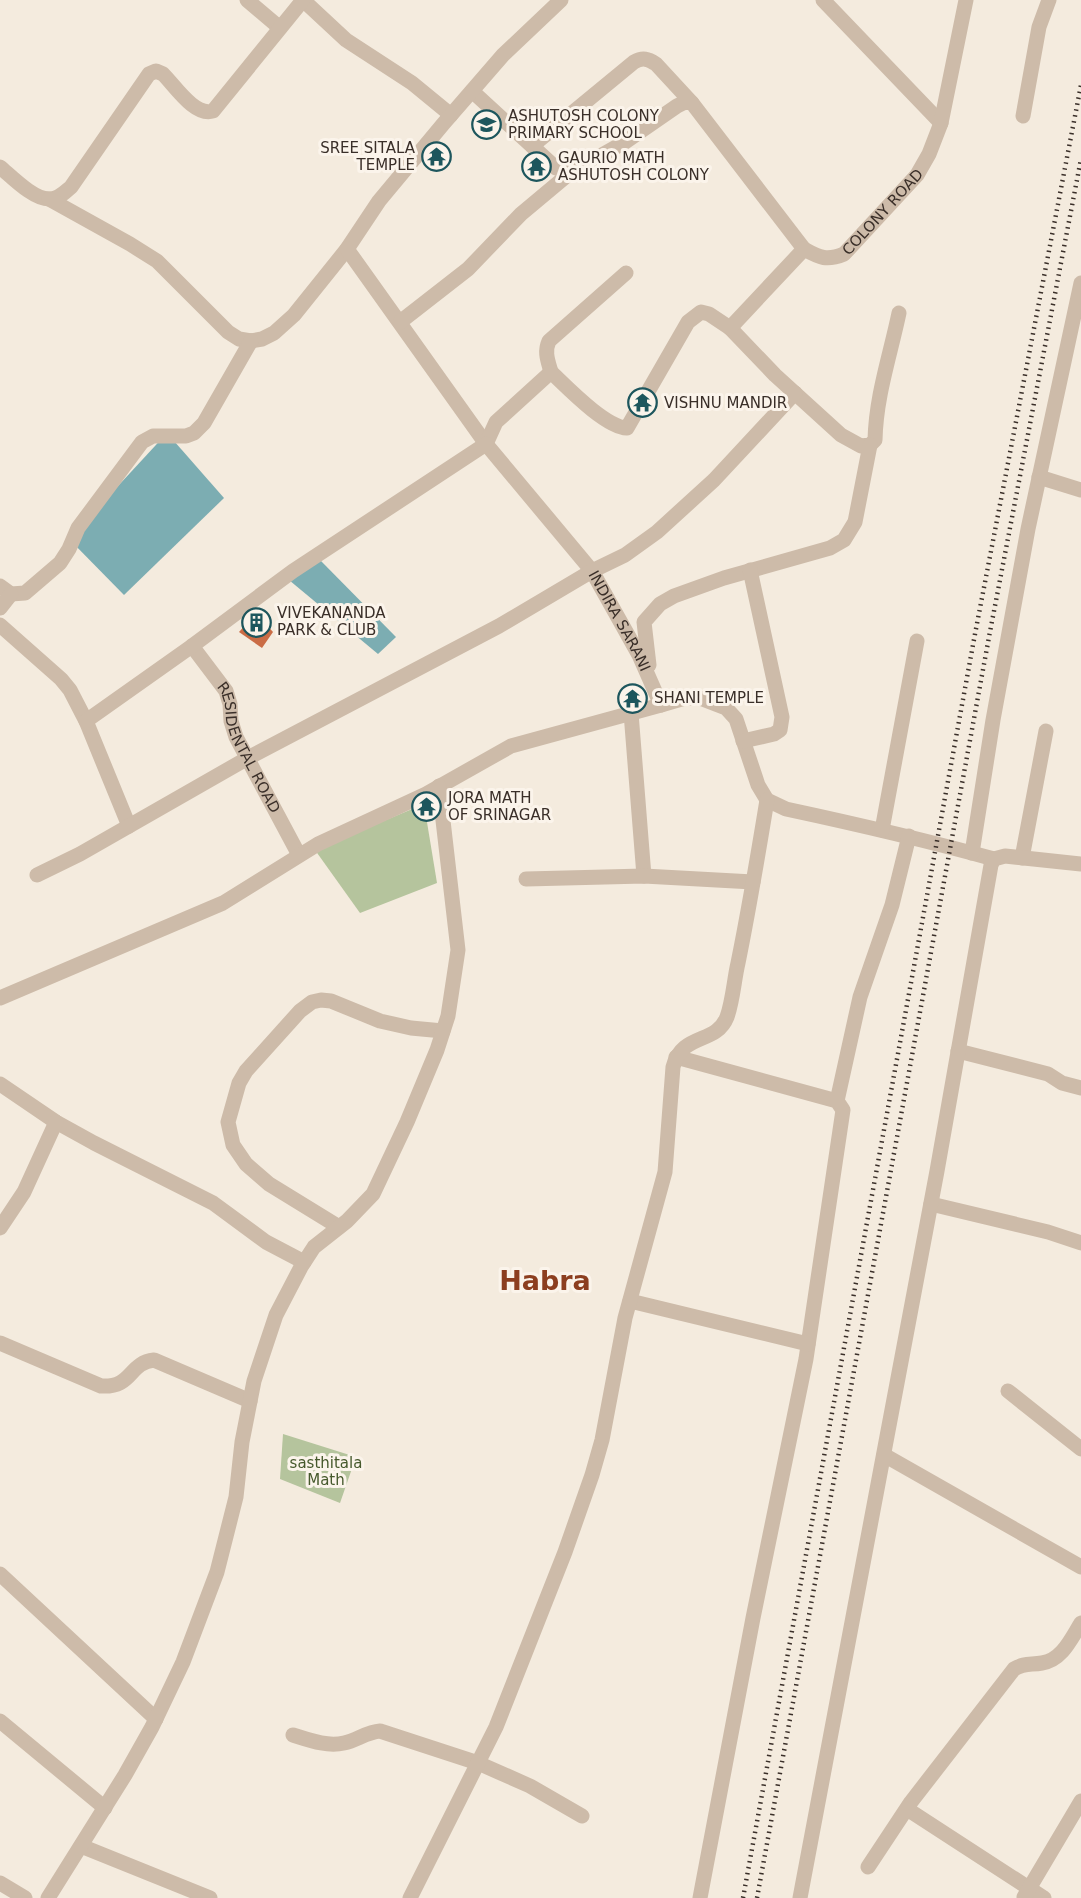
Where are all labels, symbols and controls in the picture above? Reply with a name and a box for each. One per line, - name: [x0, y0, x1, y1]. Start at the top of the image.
- place label: ASHUTOSH COLONY PRIMARY SCHOOL: [508, 107, 660, 142]
- school or university icon: ASHUTOSH COLONY PRIMARY SCHOOL: [471, 109, 503, 141]
- place label: SREE SITALA TEMPLE: [320, 139, 416, 174]
- temple icon: SREE SITALA TEMPLE: [420, 141, 452, 173]
- place label: GAURIO MATH ASHUTOSH COLONY: [558, 149, 710, 184]
- temple icon: GAURIO MATH ASHUTOSH COLONY: [521, 151, 553, 183]
- street label: COLONY ROAD: [838, 165, 927, 259]
- temple icon: VISHNU MANDIR: [627, 387, 659, 419]
- place label: VISHNU MANDIR: [664, 394, 787, 412]
- street label: INDIRA SARANI: [585, 567, 654, 674]
- place label: VIVEKANANDA PARK & CLUB: [277, 604, 386, 639]
- building icon: VIVEKANANDA PARK & CLUB: [240, 606, 272, 638]
- street label: RESIDENTAL ROAD: [213, 678, 284, 816]
- temple icon: SHANI TEMPLE: [617, 682, 649, 714]
- place label: SHANI TEMPLE: [654, 689, 764, 707]
- place label: JORA MATH OF SRINAGAR: [447, 789, 551, 824]
- temple icon: JORA MATH OF SRINAGAR: [411, 791, 443, 823]
- district label: Habra: [499, 1265, 591, 1296]
- park label: sasthitala Math: [290, 1454, 362, 1489]

